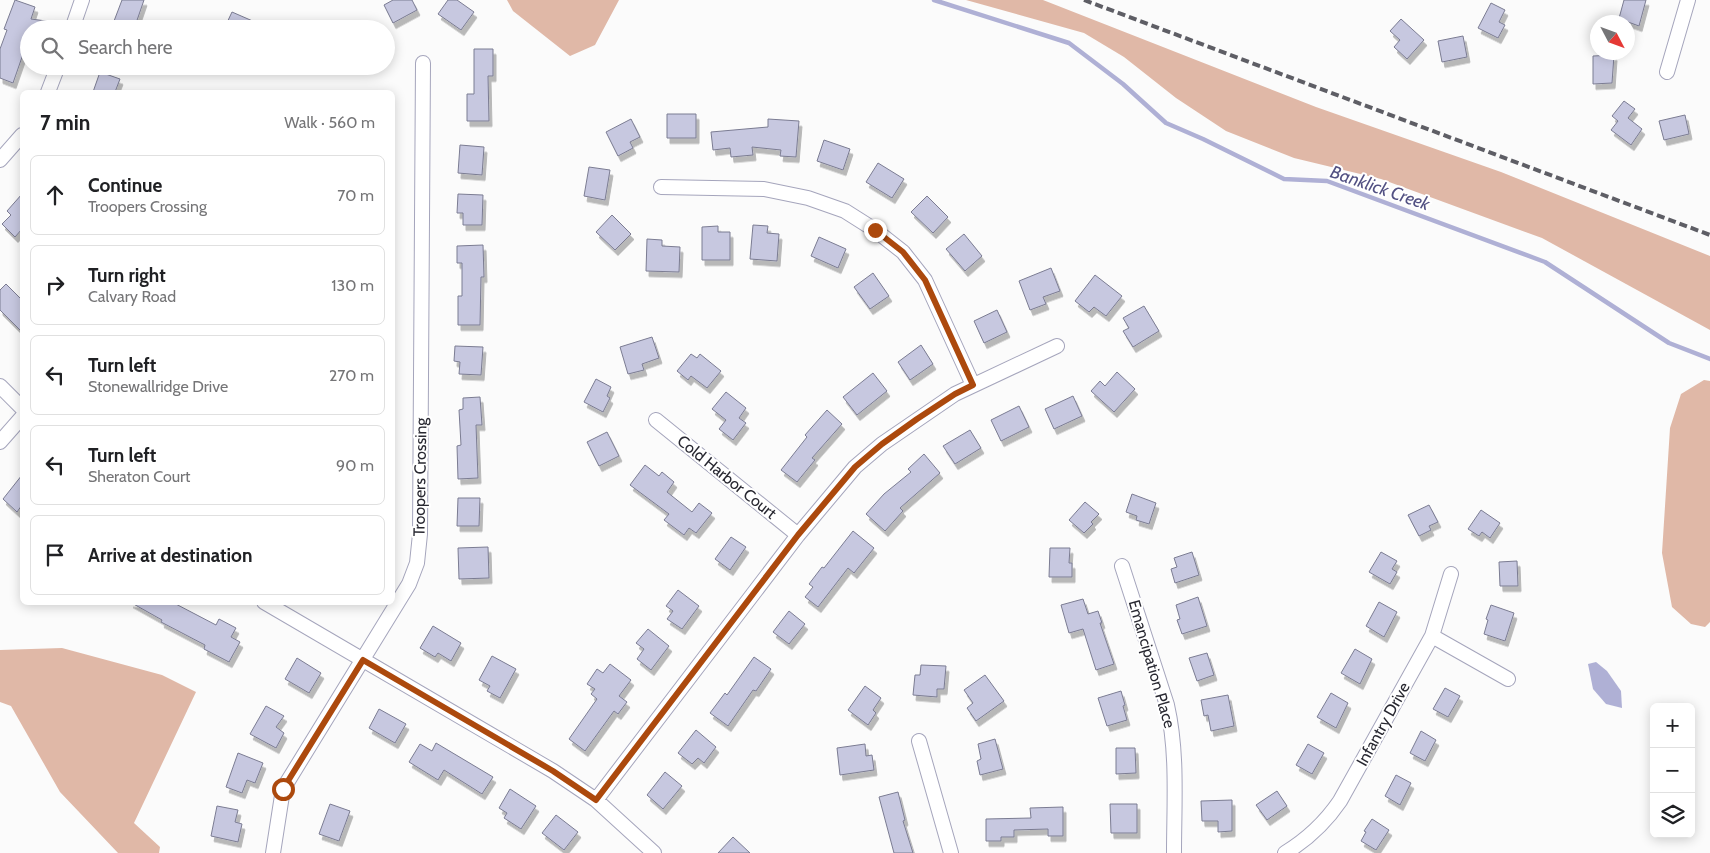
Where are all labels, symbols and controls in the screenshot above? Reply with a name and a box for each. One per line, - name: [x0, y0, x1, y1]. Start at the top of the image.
- north arrow: [1590, 15, 1635, 60]
- search box: [20, 20, 395, 75]
- icon: search: [38, 34, 66, 62]
- text: Search here: [78, 36, 172, 59]
- text: 7 min: [40, 110, 90, 135]
- text: Walk · 560 m: [284, 113, 375, 132]
- water label: Banklick Creek: [1327, 161, 1434, 216]
- text: Continue: [88, 174, 162, 197]
- icon: ahead: [41, 181, 69, 209]
- text: 70 m: [337, 186, 374, 205]
- text: Troopers Crossing: [88, 197, 207, 216]
- route end: [864, 219, 887, 242]
- text: Turn right: [88, 264, 166, 287]
- icon: right: [41, 271, 69, 299]
- text: 130 m: [331, 276, 374, 295]
- text: Calvary Road: [88, 287, 176, 306]
- text: Turn left: [88, 354, 156, 377]
- icon: left: [41, 361, 69, 389]
- text: 270 m: [329, 366, 374, 385]
- text: Stonewallridge Drive: [88, 377, 228, 396]
- street label: Troopers Crossing: [409, 416, 431, 537]
- street label: Cold Harbor Court: [674, 431, 781, 523]
- text: Turn left: [88, 444, 156, 467]
- icon: left: [41, 451, 69, 479]
- text: 90 m: [336, 456, 374, 475]
- text: Sheraton Court: [88, 467, 191, 486]
- icon: arrive: [41, 541, 69, 569]
- text: Arrive at destination: [88, 544, 252, 567]
- street label: Emancipation Place: [1125, 598, 1179, 730]
- street label: Infantry Drive: [1352, 679, 1414, 769]
- map controls: [1650, 703, 1695, 838]
- button: +: [1650, 703, 1695, 748]
- button: −: [1650, 748, 1695, 793]
- route start: [272, 778, 295, 801]
- button: layers: [1650, 793, 1695, 838]

